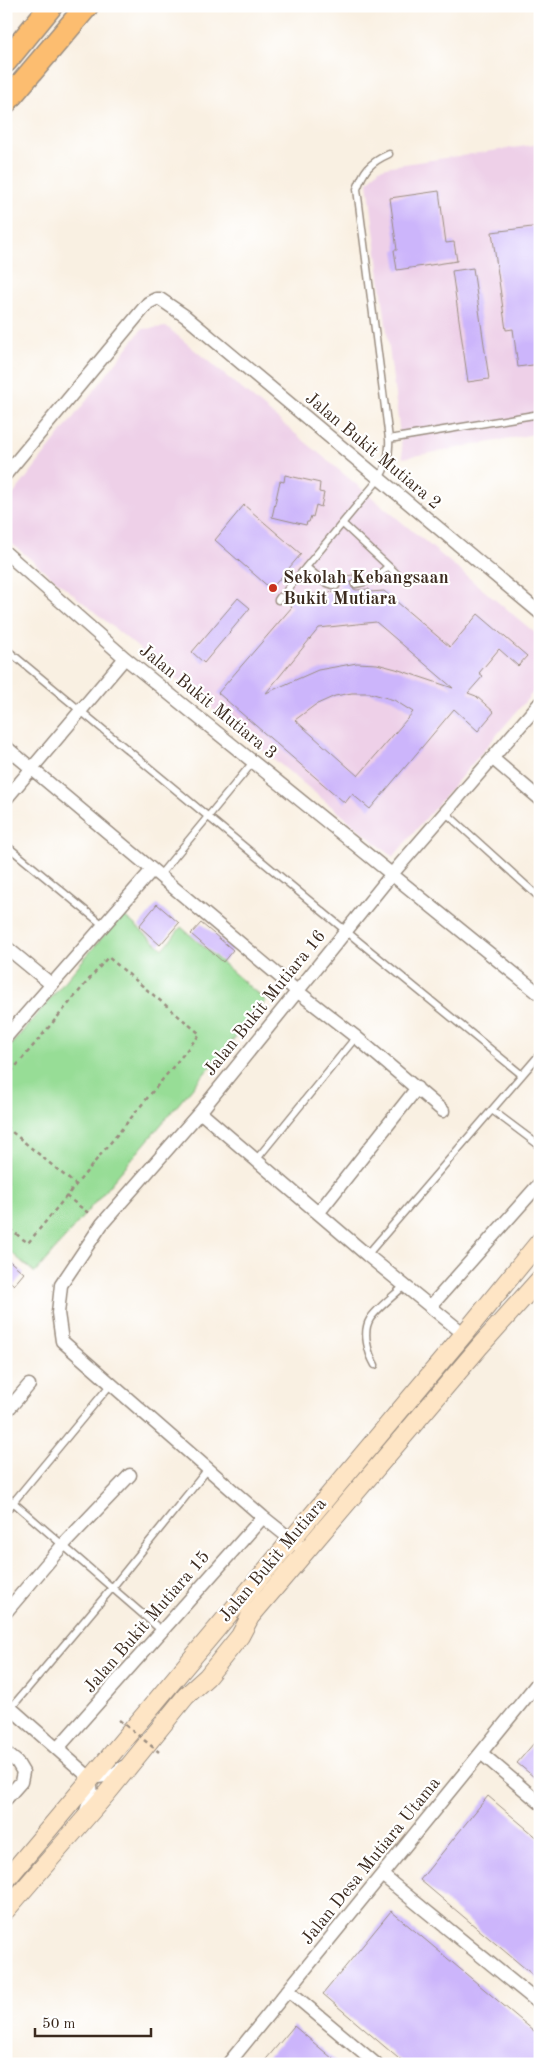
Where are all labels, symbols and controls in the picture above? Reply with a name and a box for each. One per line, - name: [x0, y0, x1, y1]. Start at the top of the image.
- street label: Jalan Bukit Mutiara 2: [302, 389, 444, 513]
- place label: Sekolah Kebangsaan Bukit Mutiara: [283, 569, 449, 608]
- marker: Sekolah Kebangsaan Bukit Mutiara: [267, 582, 279, 594]
- street label: Jalan Bukit Mutiara 3: [136, 641, 280, 763]
- street label: Jalan Bukit Mutiara 16: [201, 927, 329, 1079]
- street label: Jalan Bukit Mutiara: [216, 1494, 330, 1625]
- street label: Jalan Bukit Mutiara 15: [81, 1548, 213, 1696]
- street label: Jalan Desa Mutiara Utama: [298, 1774, 444, 1948]
- scale bar: [35, 2005, 151, 2037]
- text: 50 m: [42, 2017, 76, 2032]

